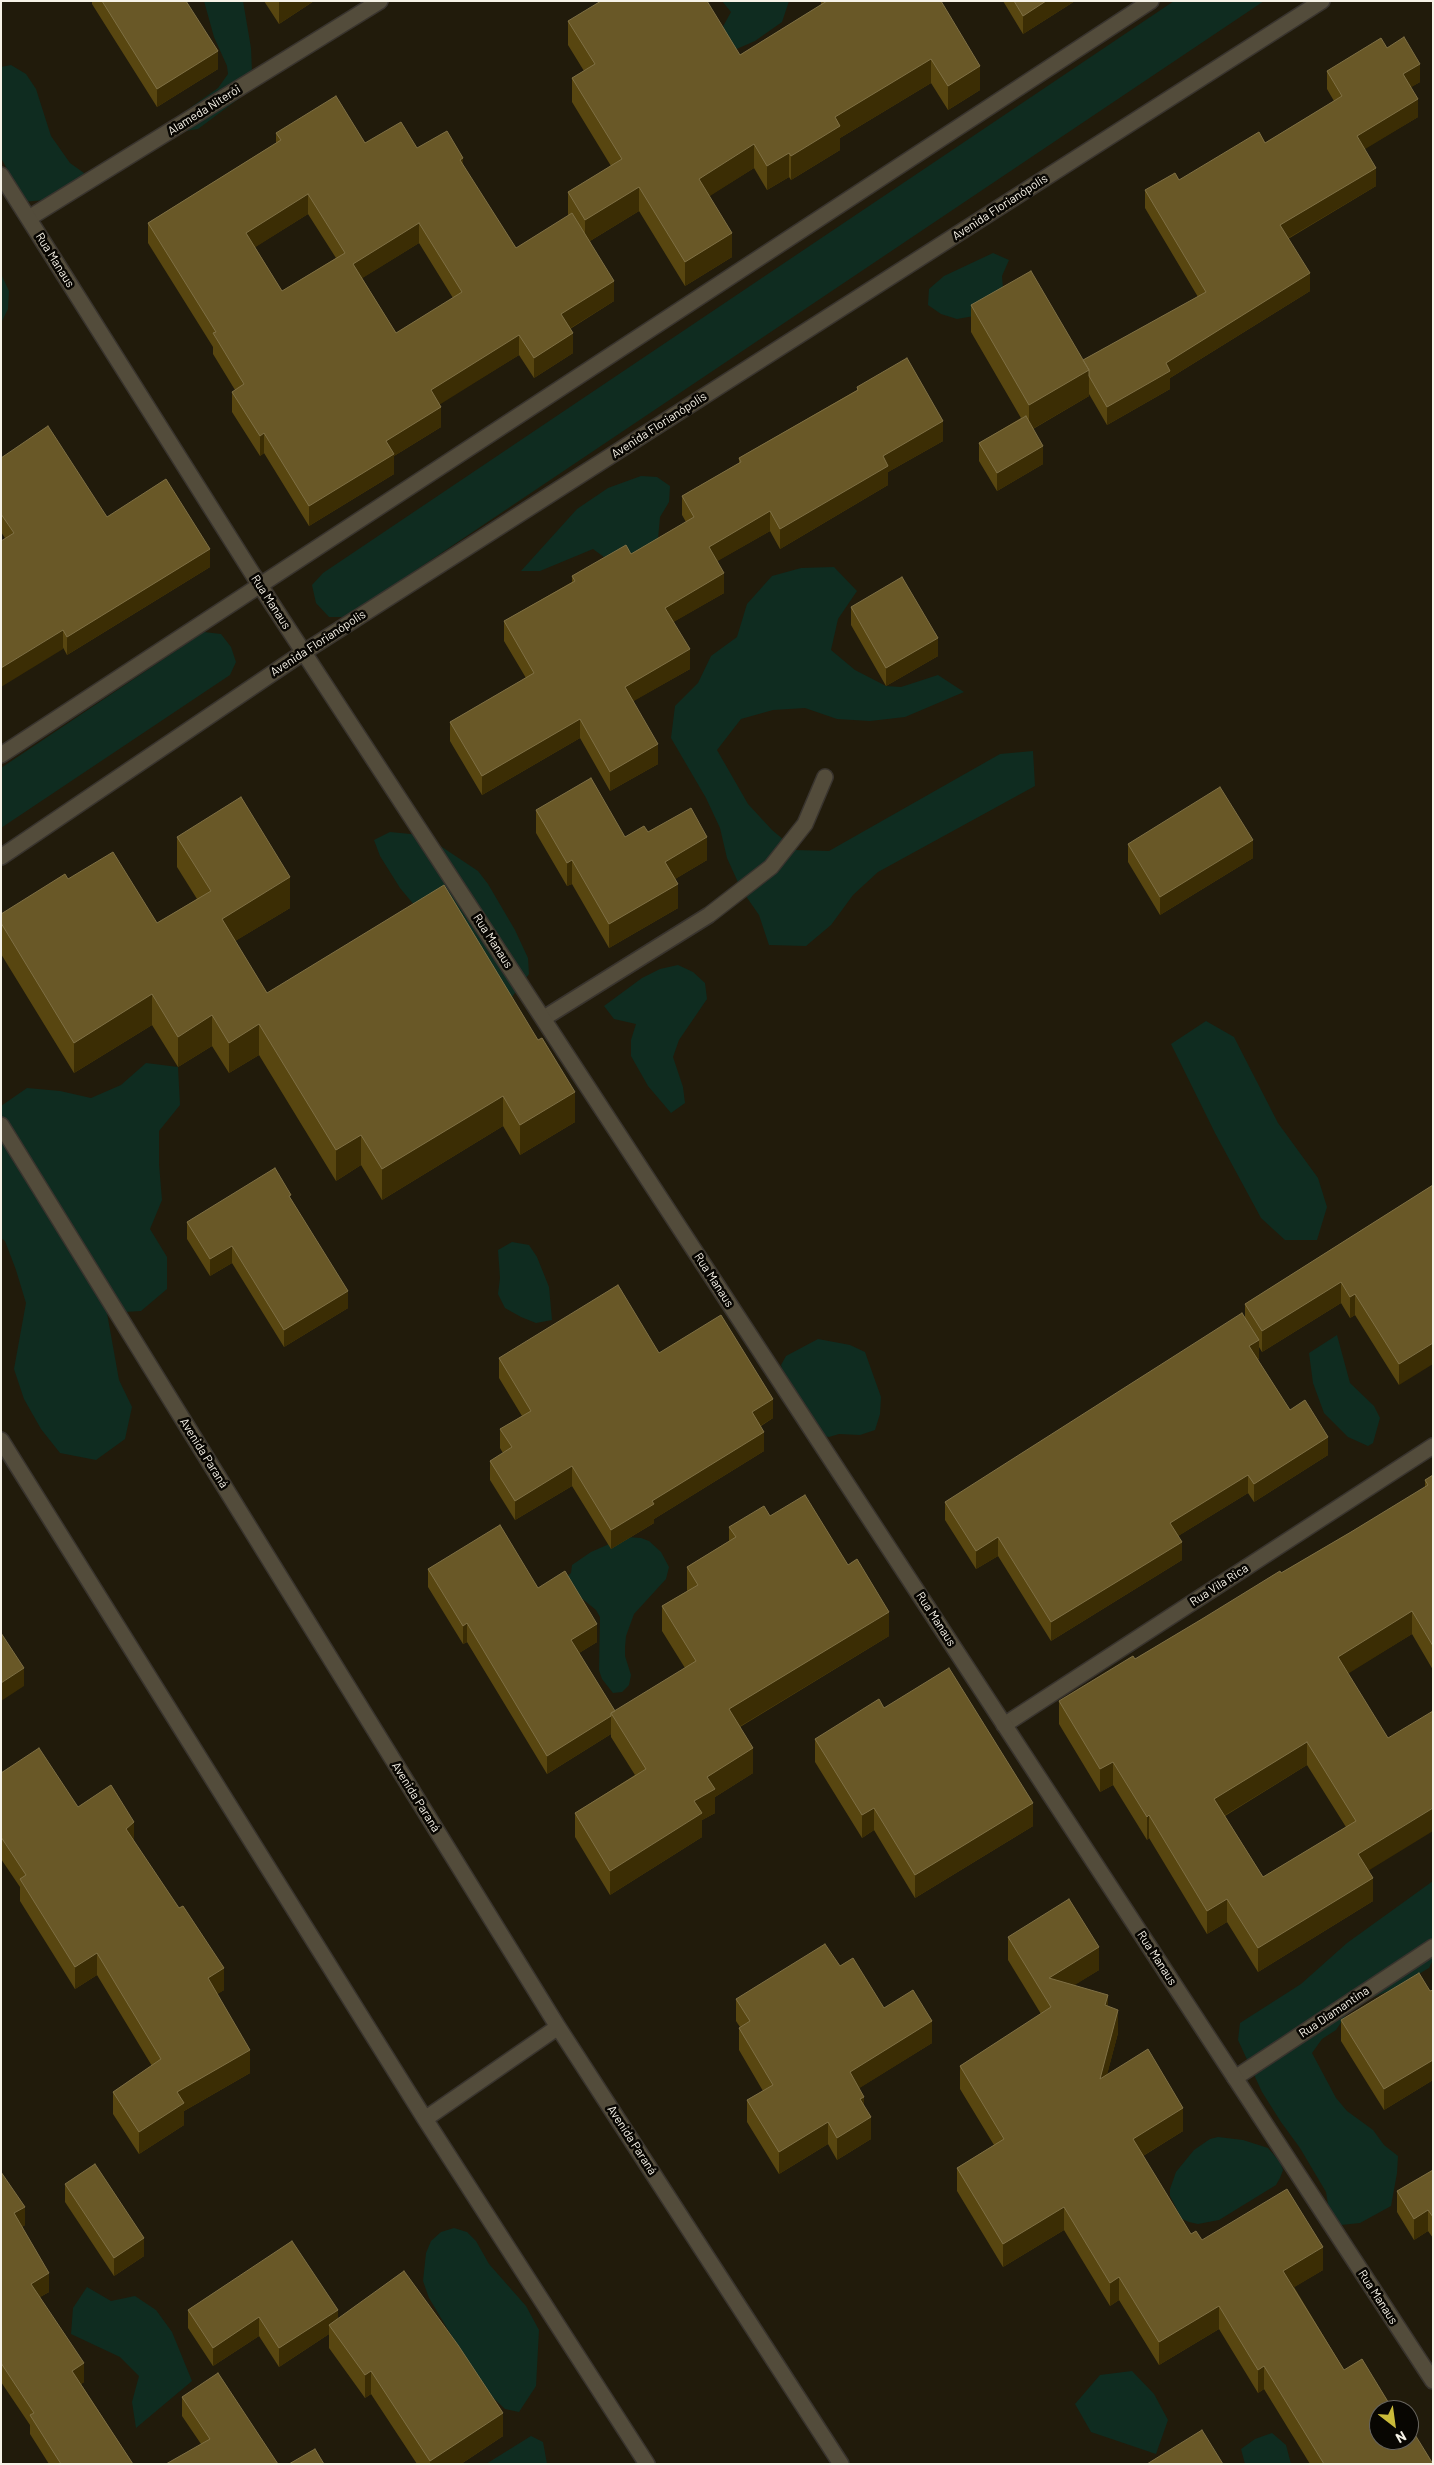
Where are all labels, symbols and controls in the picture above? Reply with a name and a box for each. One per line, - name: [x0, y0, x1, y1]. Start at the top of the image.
- street label: Alameda Niterói: [165, 82, 243, 138]
- street label: Avenida Florianópolis: [950, 171, 1050, 243]
- street label: Rua Manaus: [33, 230, 77, 290]
- street label: Avenida Florianópolis: [609, 389, 709, 461]
- street label: Rua Manaus: [248, 572, 294, 632]
- street label: Avenida Florianópolis: [268, 607, 368, 679]
- street label: Rua Manaus: [470, 911, 516, 971]
- street label: Rua Manaus: [691, 1250, 737, 1310]
- street label: Avenida Paraná: [177, 1415, 231, 1491]
- street label: Rua Vila Rica: [1187, 1561, 1251, 1609]
- street label: Rua Manaus: [913, 1589, 959, 1649]
- street label: Avenida Paraná: [389, 1759, 443, 1835]
- street label: Rua Manaus: [1134, 1928, 1180, 1988]
- street label: Rua Diamantina: [1296, 1983, 1372, 2041]
- street label: Avenida Paraná: [604, 2103, 660, 2177]
- street label: Rua Manaus: [1355, 2267, 1401, 2327]
- north arrow: [1369, 2400, 1419, 2450]
- text: N: [1393, 2428, 1410, 2447]

